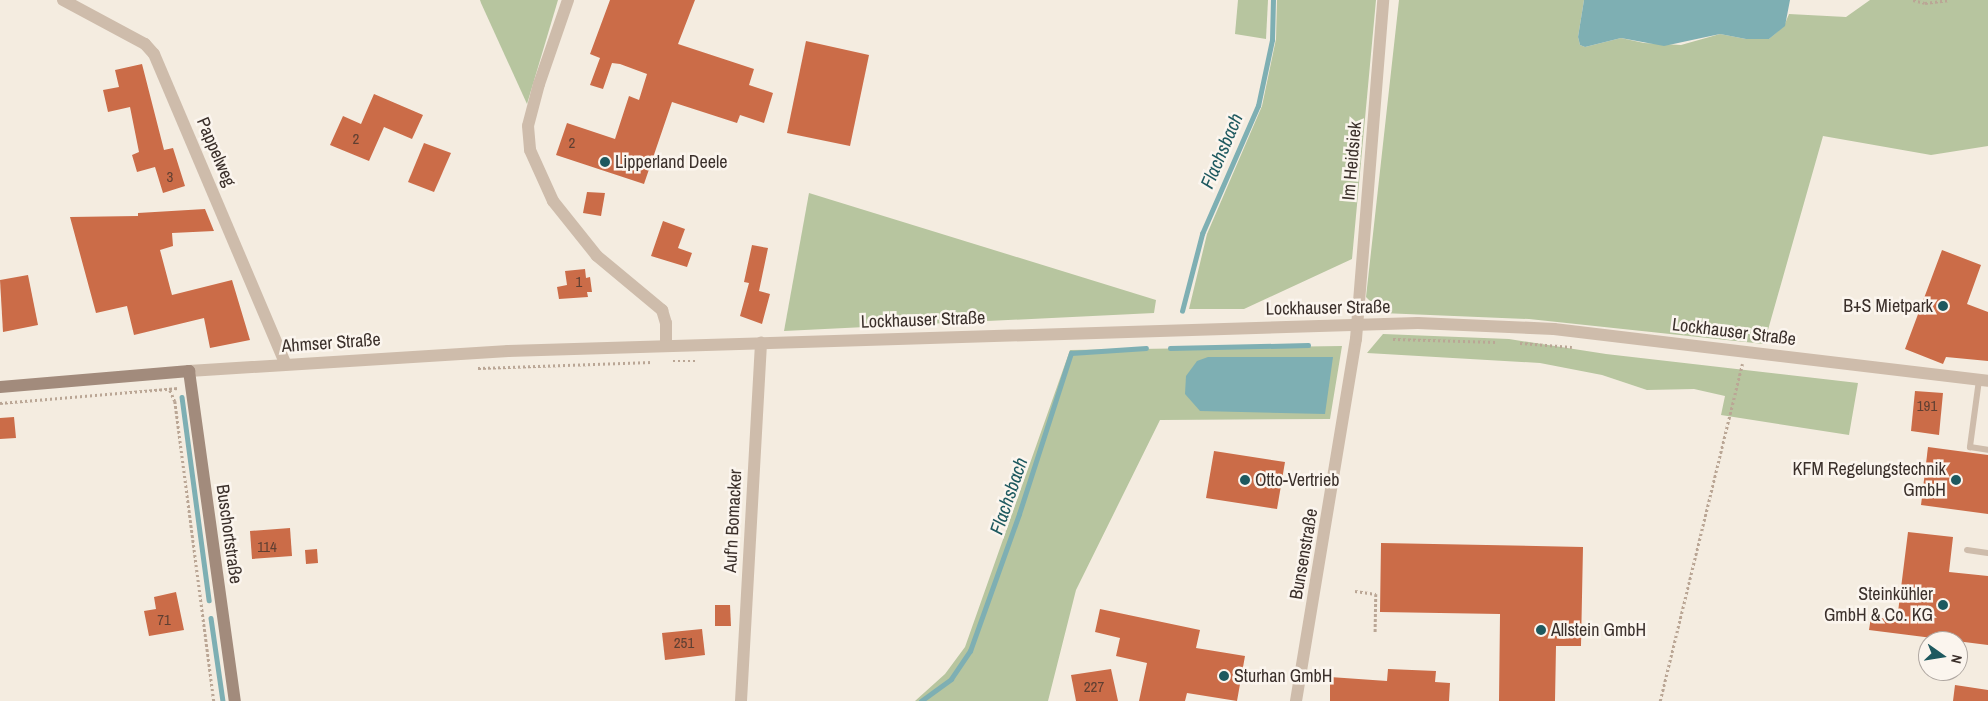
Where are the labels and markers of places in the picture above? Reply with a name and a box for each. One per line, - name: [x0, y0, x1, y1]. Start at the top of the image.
- place label: Lipperland Deele: [615, 151, 727, 173]
- marker: Lipperland Deele: [599, 156, 611, 168]
- place label: B+S Mietpark: [1843, 295, 1933, 317]
- marker: B+S Mietpark: [1937, 300, 1949, 312]
- place label: KFM Regelungstechnik GmbH: [1793, 459, 1946, 502]
- place label: Otto-Vertrieb: [1255, 469, 1340, 491]
- marker: Otto-Vertrieb: [1239, 474, 1251, 486]
- marker: KFM Regelungstechnik GmbH: [1950, 474, 1962, 486]
- place label: Steinkühler GmbH & Co. KG: [1824, 584, 1933, 626]
- marker: Steinkühler GmbH & Co. KG: [1937, 599, 1949, 611]
- place label: Allstein GmbH: [1551, 619, 1646, 641]
- marker: Allstein GmbH: [1535, 624, 1547, 636]
- place label: Sturhan GmbH: [1234, 665, 1332, 687]
- marker: Sturhan GmbH: [1218, 670, 1230, 682]

